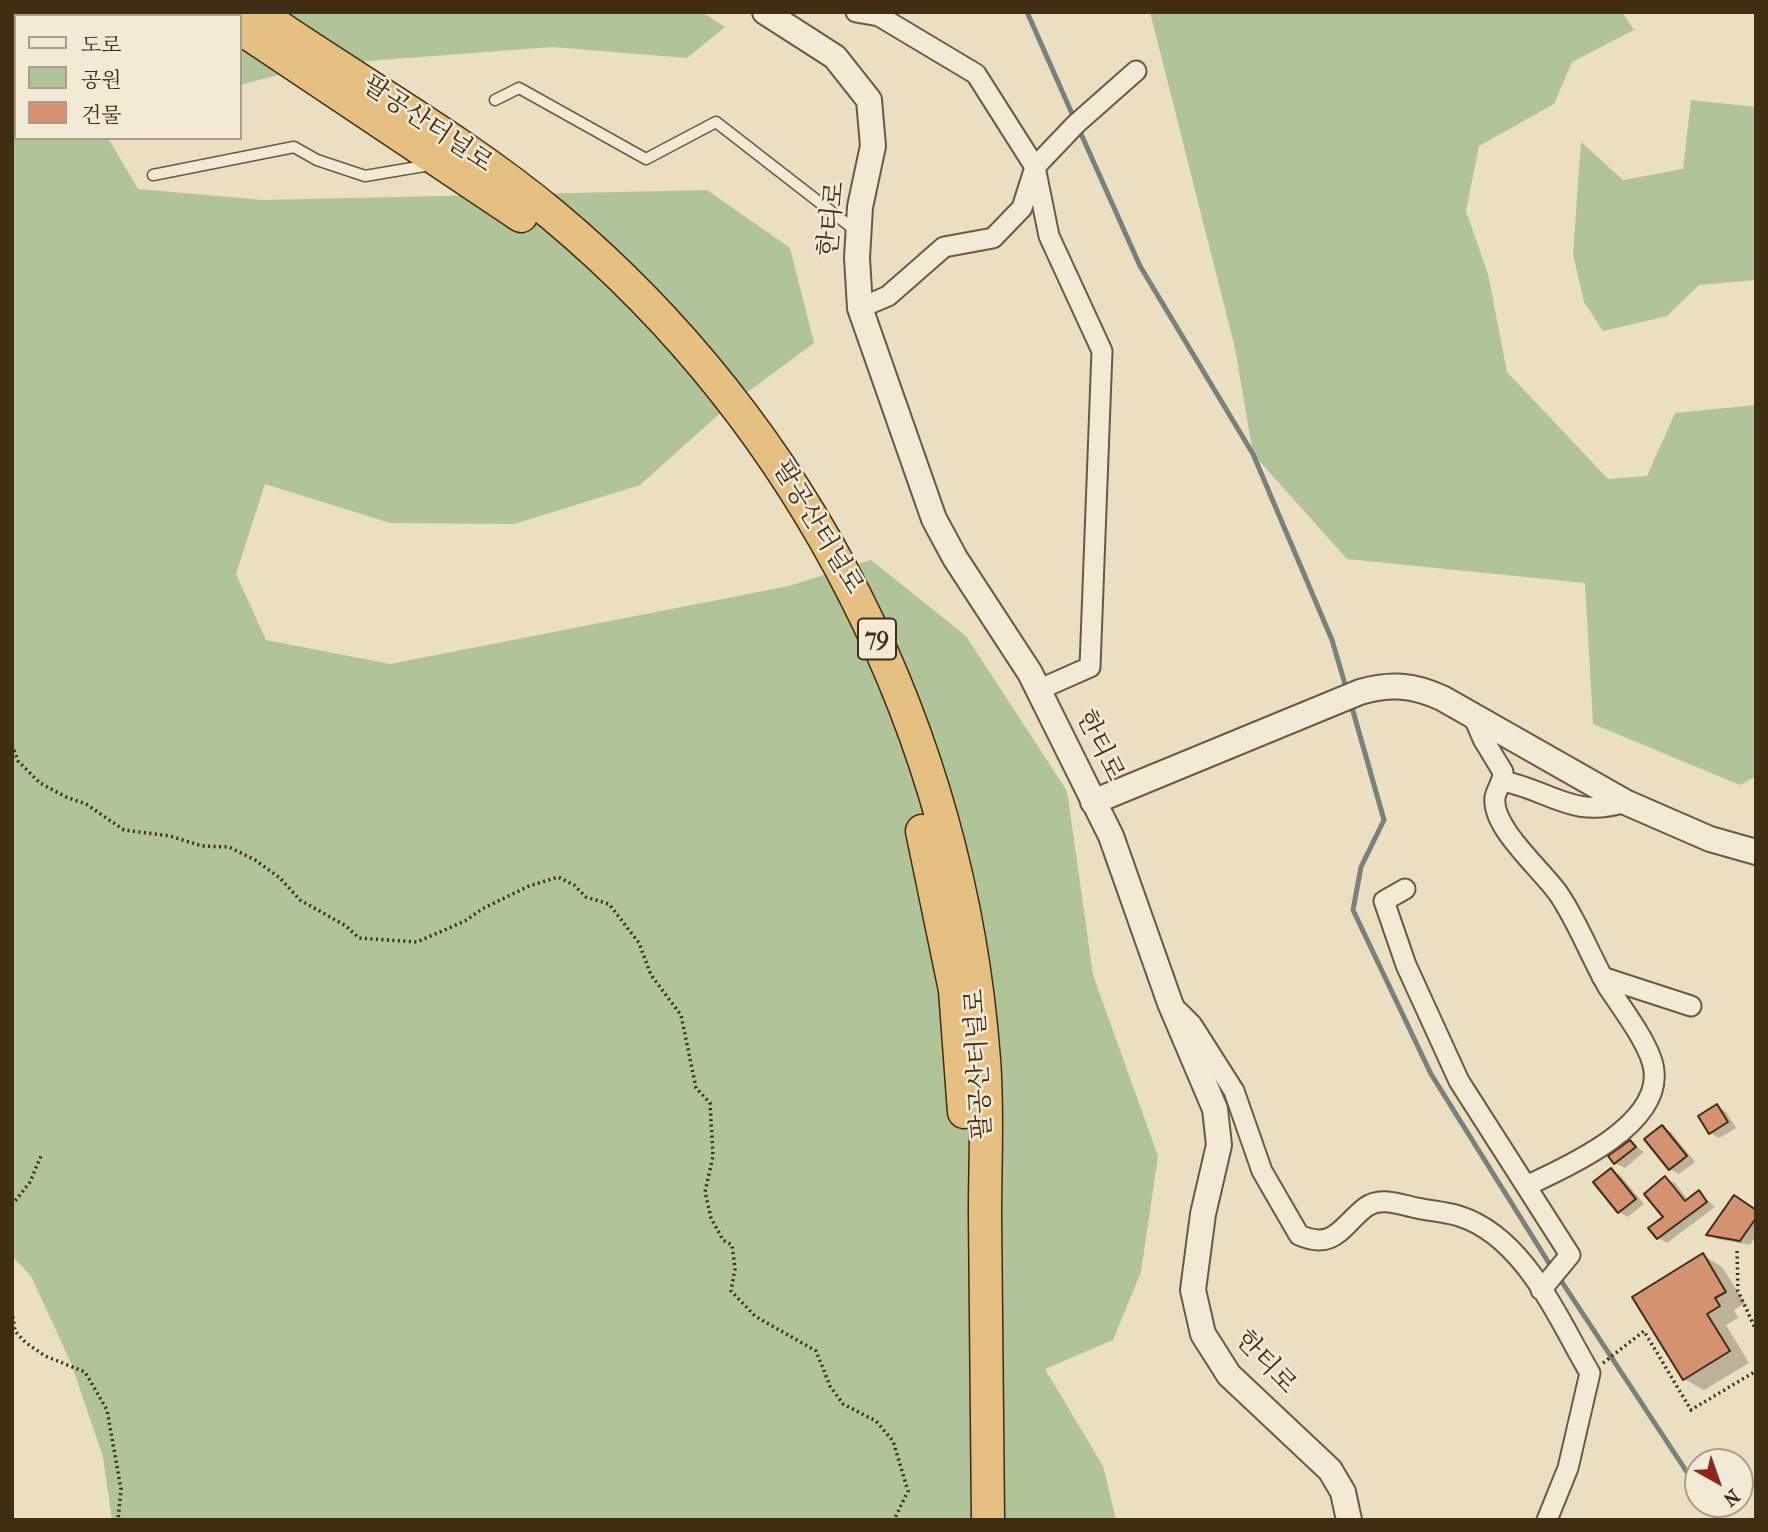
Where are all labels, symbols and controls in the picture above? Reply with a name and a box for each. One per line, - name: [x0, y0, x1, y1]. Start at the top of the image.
- legend: [14, 14, 242, 140]
- text: 도로: [81, 33, 122, 57]
- text: 공원: [81, 68, 122, 92]
- street label: 팔공산터널로: [356, 70, 498, 180]
- text: 건물: [81, 103, 122, 127]
- street label: 한티로: [814, 180, 852, 258]
- street label: 팔공산터널로: [765, 455, 869, 601]
- road number: 79: [858, 618, 896, 660]
- street label: 한티로: [1068, 705, 1130, 787]
- street label: 팔공산터널로: [960, 988, 1000, 1140]
- street label: 한티로: [1228, 1325, 1302, 1401]
- north arrow: [1684, 1448, 1754, 1518]
- text: N: [1719, 1484, 1744, 1511]

